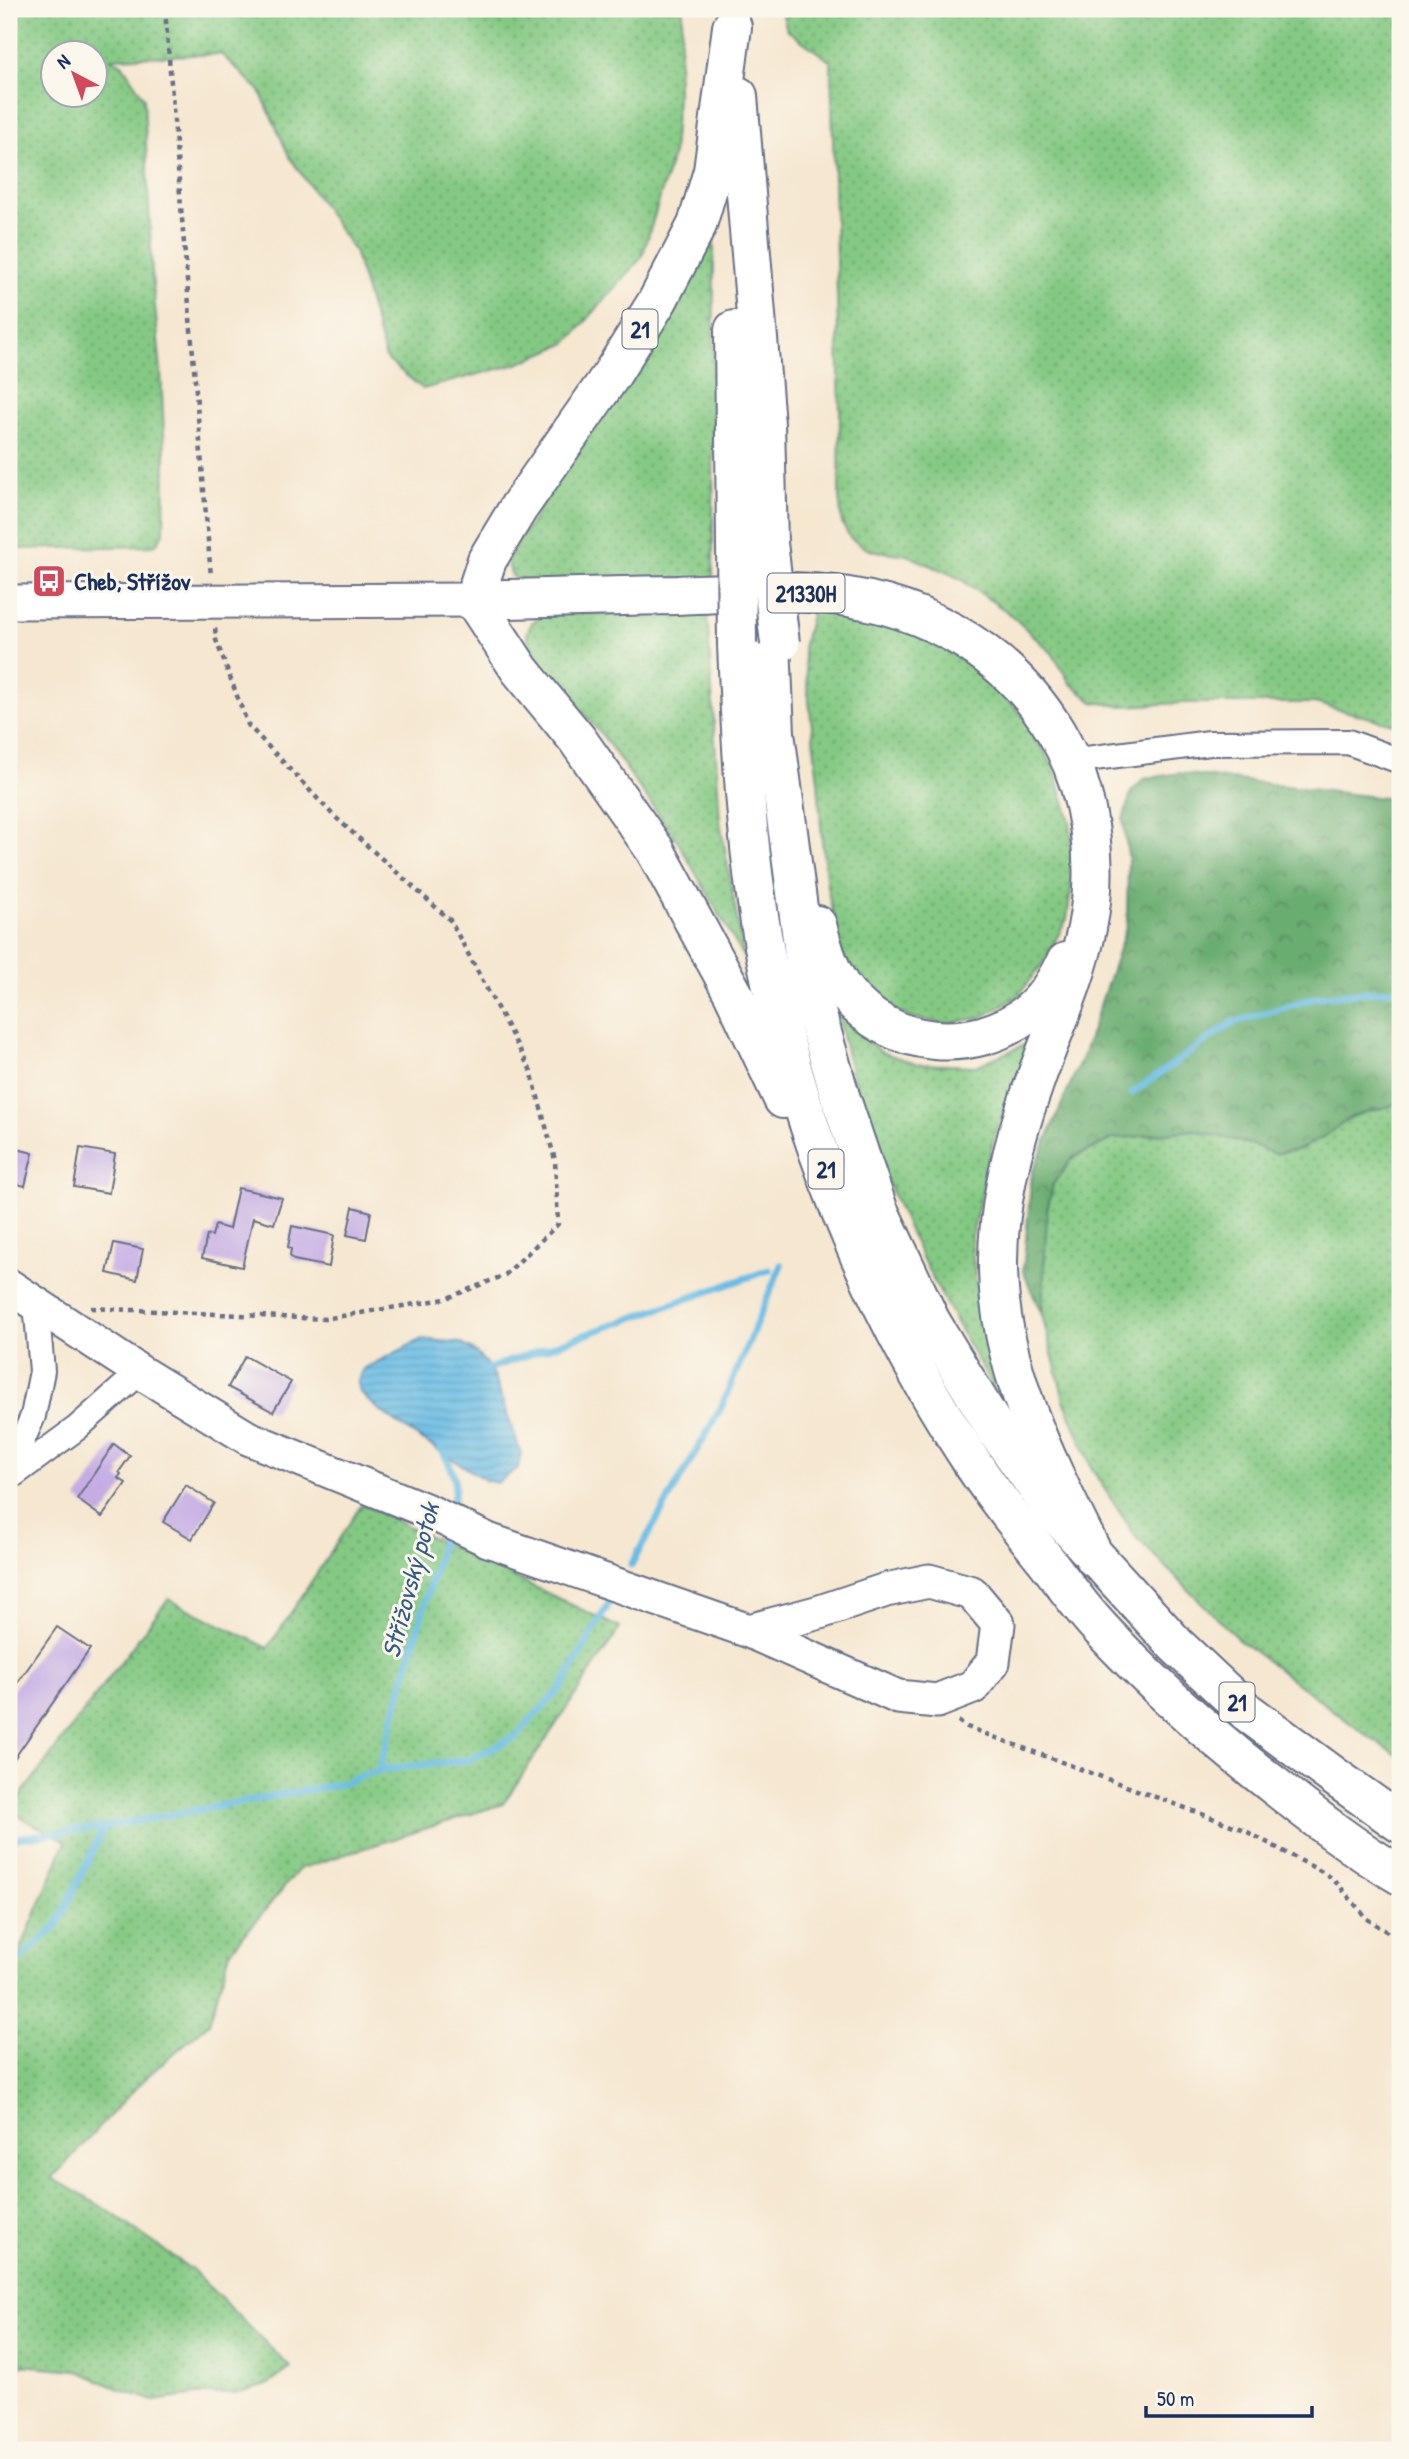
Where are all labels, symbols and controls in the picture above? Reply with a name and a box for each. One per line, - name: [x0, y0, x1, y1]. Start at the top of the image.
- north arrow: [38, 38, 108, 108]
- text: N: [51, 48, 75, 74]
- road number: 21: [622, 310, 658, 348]
- bus stop icon: Cheb, Střížov: [30, 562, 68, 600]
- place label: Cheb, Střížov: [74, 565, 191, 597]
- road number: 21330H: [768, 573, 844, 612]
- road number: 21: [808, 1150, 844, 1188]
- water label: Střížovský potok: [373, 1497, 449, 1661]
- road number: 21: [1220, 1682, 1254, 1722]
- scale bar: [1146, 2375, 1313, 2419]
- text: 50 m: [1157, 2384, 1194, 2413]

